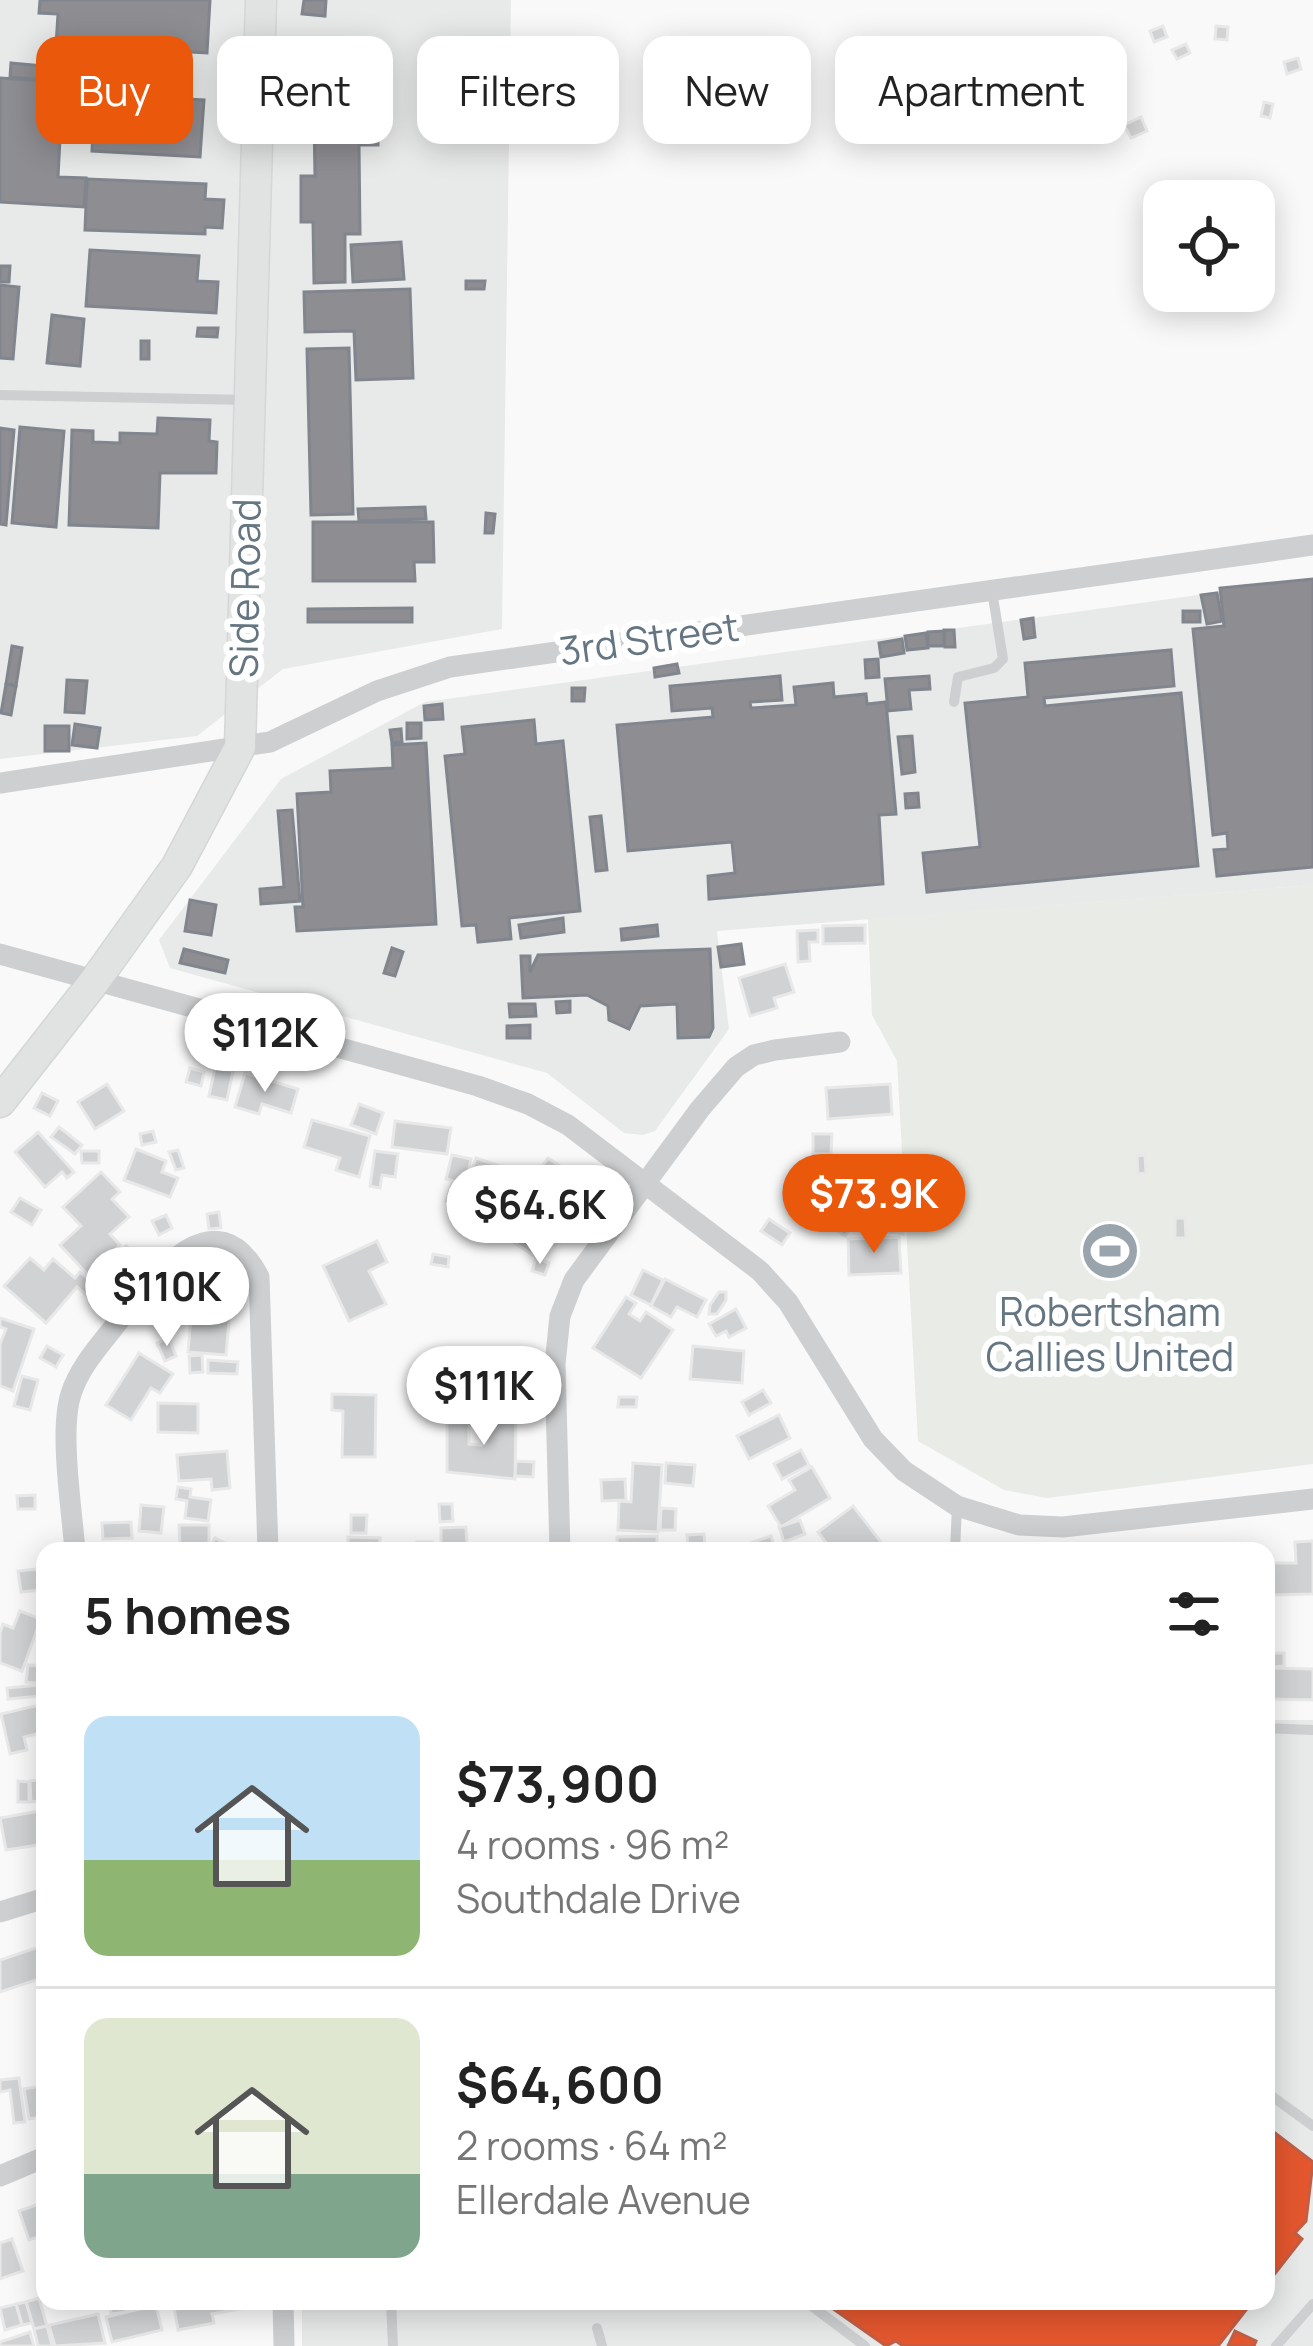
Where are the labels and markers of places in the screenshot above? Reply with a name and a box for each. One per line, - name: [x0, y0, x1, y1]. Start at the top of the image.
- pin: $112K: [181, 993, 349, 1095]
- pin: $73.9K: [776, 1154, 972, 1256]
- pin: $64.6K: [442, 1165, 638, 1267]
- sports icon: Robertsham Callies United: [1079, 1220, 1141, 1282]
- pin: $110K: [83, 1247, 251, 1349]
- place label: Robertsham Callies United: [986, 1284, 1234, 1383]
- pin: $111K: [400, 1346, 568, 1448]

